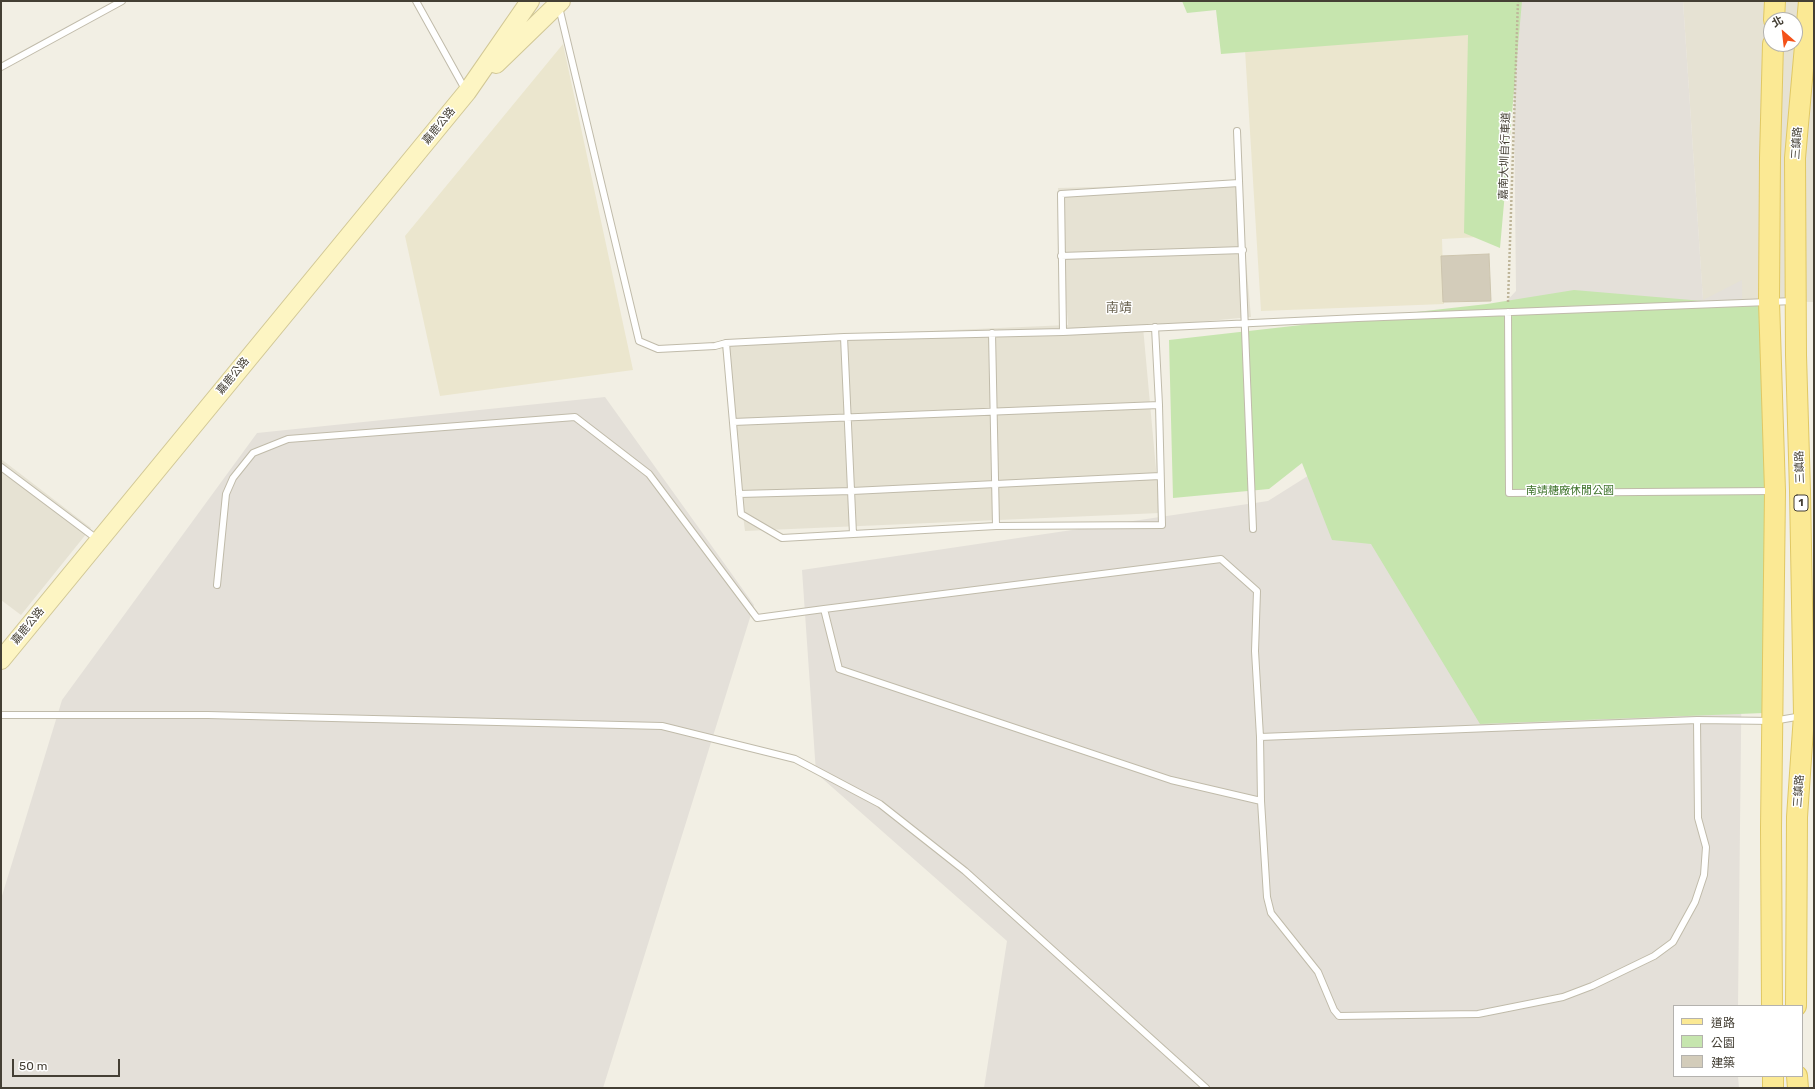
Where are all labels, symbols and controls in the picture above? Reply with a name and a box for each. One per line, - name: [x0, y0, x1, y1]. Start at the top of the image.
- north arrow: [1763, 12, 1803, 52]
- text: 北: [1770, 14, 1786, 30]
- street label: 嘉鹿公路: [420, 105, 458, 147]
- street label: 嘉南大圳自行車道: [1497, 112, 1513, 200]
- street label: 三鎮路: [1789, 126, 1805, 160]
- district label: 南靖: [1106, 300, 1132, 316]
- street label: 嘉鹿公路: [214, 355, 252, 397]
- street label: 三鎮路: [1793, 450, 1807, 484]
- park label: 南靖糖廠休閒公園: [1526, 484, 1614, 498]
- road number: 1: [1794, 495, 1808, 511]
- street label: 嘉鹿公路: [9, 605, 47, 647]
- street label: 三鎮路: [1791, 774, 1807, 808]
- legend: [1673, 1005, 1803, 1077]
- text: 道路: [1711, 1016, 1735, 1030]
- text: 公園: [1711, 1036, 1735, 1050]
- scale bar: [14, 1051, 122, 1077]
- text: 建築: [1711, 1056, 1735, 1070]
- text: 50 m: [19, 1059, 47, 1073]

